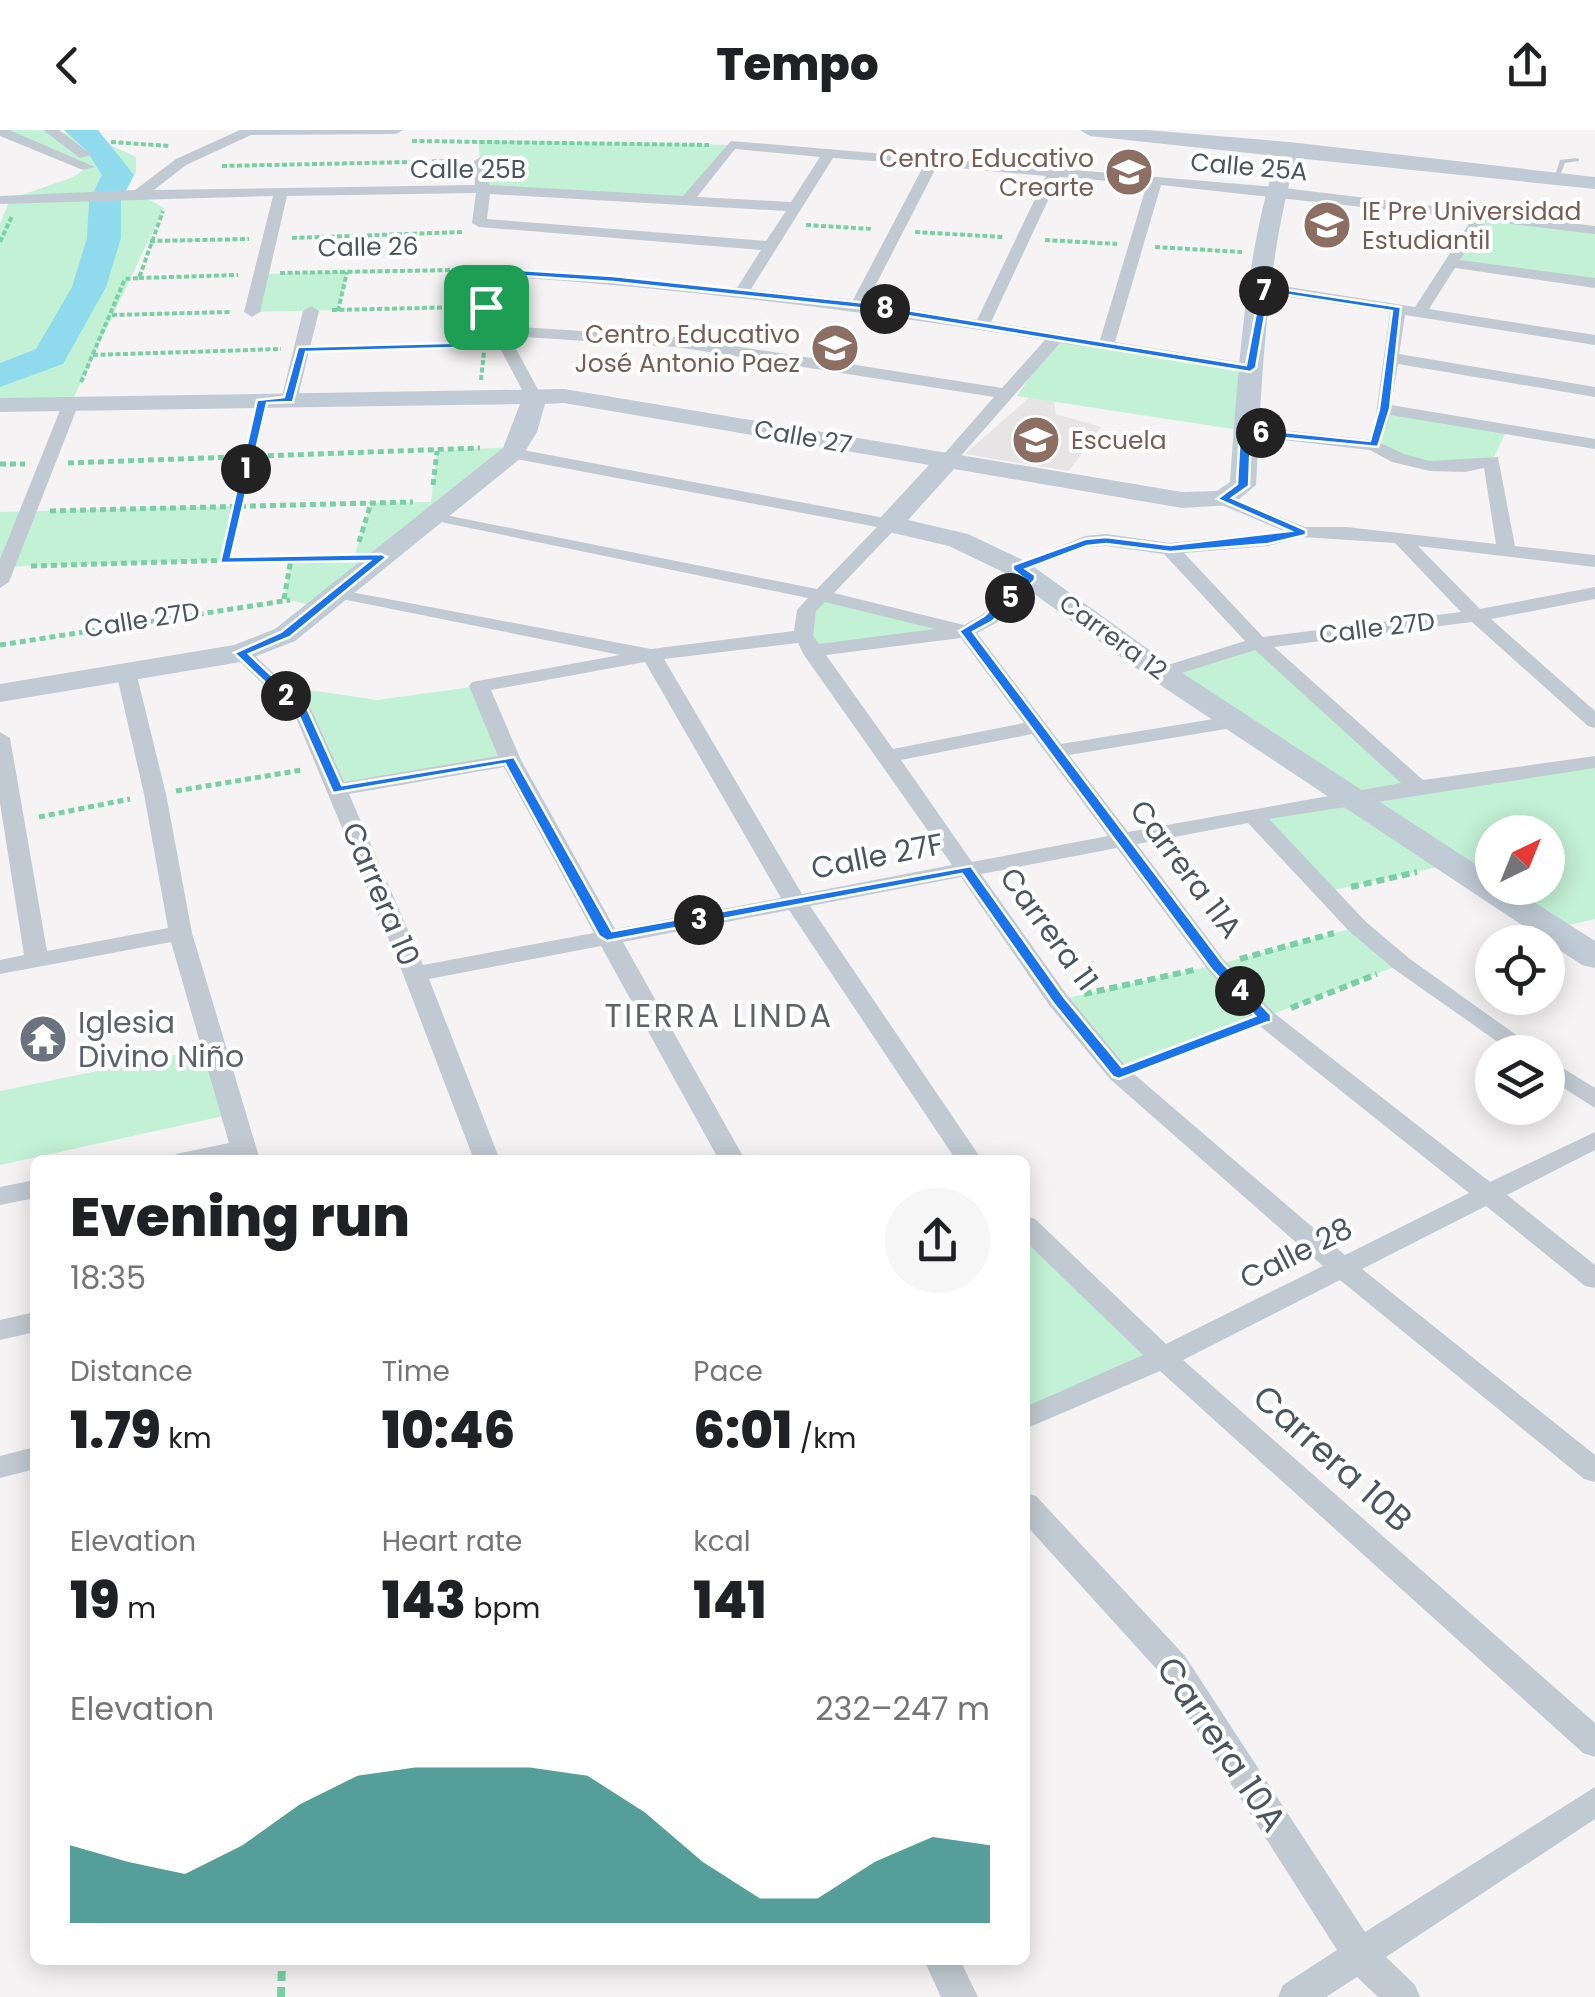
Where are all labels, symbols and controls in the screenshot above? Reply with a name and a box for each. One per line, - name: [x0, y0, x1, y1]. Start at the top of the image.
- text: Tempo: [716, 33, 879, 96]
- icon: back: [40, 38, 95, 93]
- icon: share: [1500, 38, 1555, 93]
- place label: Centro Educativo Crearte: [879, 141, 1094, 205]
- street label: Calle 25A: [1189, 144, 1309, 190]
- school or university icon: Centro Educativo Crearte: [1103, 146, 1155, 198]
- street label: Calle 25B: [410, 152, 526, 187]
- place label: IE Pre Universidad Estudiantil: [1362, 194, 1581, 258]
- school or university icon: IE Pre Universidad Estudiantil: [1301, 199, 1353, 251]
- street label: Calle 26: [317, 229, 419, 265]
- pin: [444, 265, 529, 350]
- pin: 7: [1239, 266, 1289, 316]
- text: 7: [1257, 271, 1271, 310]
- icon: arrive: [459, 280, 514, 335]
- pin: 8: [860, 284, 910, 334]
- text: 8: [876, 289, 894, 328]
- place label: Centro Educativo José Antonio Paez: [574, 317, 800, 381]
- school or university icon: Centro Educativo José Antonio Paez: [809, 322, 861, 374]
- pin: 6: [1236, 408, 1286, 458]
- street label: Calle 27: [751, 411, 855, 463]
- text: 6: [1252, 413, 1270, 452]
- school or university icon: Escuela: [1010, 414, 1062, 466]
- place label: Escuela: [1071, 423, 1167, 458]
- pin: 1: [221, 444, 271, 494]
- text: 1: [241, 449, 251, 488]
- pin: 5: [985, 573, 1035, 623]
- text: 5: [1001, 578, 1019, 617]
- street label: Carrera 12: [1052, 586, 1174, 688]
- street label: Calle 27D: [82, 594, 202, 646]
- street label: Calle 27D: [1317, 604, 1437, 652]
- pin: 2: [261, 671, 311, 721]
- text: 2: [278, 676, 294, 715]
- street label: Carrera 11A: [1120, 791, 1252, 947]
- street label: Carrera 10: [331, 815, 431, 973]
- north arrow: [1475, 815, 1565, 905]
- map controls: [1475, 815, 1565, 1125]
- street label: Calle 27F: [807, 822, 947, 890]
- street label: Carrera 11: [990, 858, 1108, 1000]
- pin: 3: [674, 895, 724, 945]
- text: 3: [691, 900, 707, 939]
- button: locate: [1475, 925, 1565, 1015]
- pin: 4: [1215, 966, 1265, 1016]
- text: 4: [1231, 971, 1249, 1010]
- district label: TIERRA LINDA: [604, 993, 834, 1038]
- place label: Iglesia Divino Niño: [78, 1001, 244, 1078]
- temple icon: Iglesia Divino Niño: [17, 1013, 69, 1065]
- button: layers: [1475, 1035, 1565, 1125]
- text: Evening run: [70, 1178, 410, 1255]
- button: share: [885, 1188, 990, 1293]
- street label: Calle 28: [1232, 1206, 1360, 1300]
- text: 18:35: [70, 1255, 146, 1300]
- text: Distance: [70, 1352, 193, 1391]
- text: Time: [382, 1352, 450, 1391]
- text: Pace: [693, 1352, 763, 1391]
- street label: Carrera 10B: [1243, 1373, 1423, 1543]
- text: 1.79: [70, 1395, 161, 1466]
- text: 10:46: [382, 1395, 515, 1466]
- text: 6:01: [693, 1395, 792, 1466]
- text: km: [161, 1419, 212, 1458]
- text: /km: [792, 1419, 856, 1458]
- text: Elevation: [70, 1522, 196, 1561]
- text: Heart rate: [382, 1522, 522, 1561]
- text: kcal: [693, 1522, 751, 1561]
- text: 19: [70, 1565, 120, 1636]
- text: 143: [382, 1565, 466, 1636]
- text: 141: [693, 1565, 767, 1636]
- text: m: [120, 1589, 156, 1628]
- text: bpm: [466, 1589, 540, 1628]
- street label: Carrera 10A: [1145, 1647, 1299, 1841]
- text: Elevation: [70, 1686, 214, 1731]
- text: 232–247 m: [815, 1686, 990, 1731]

